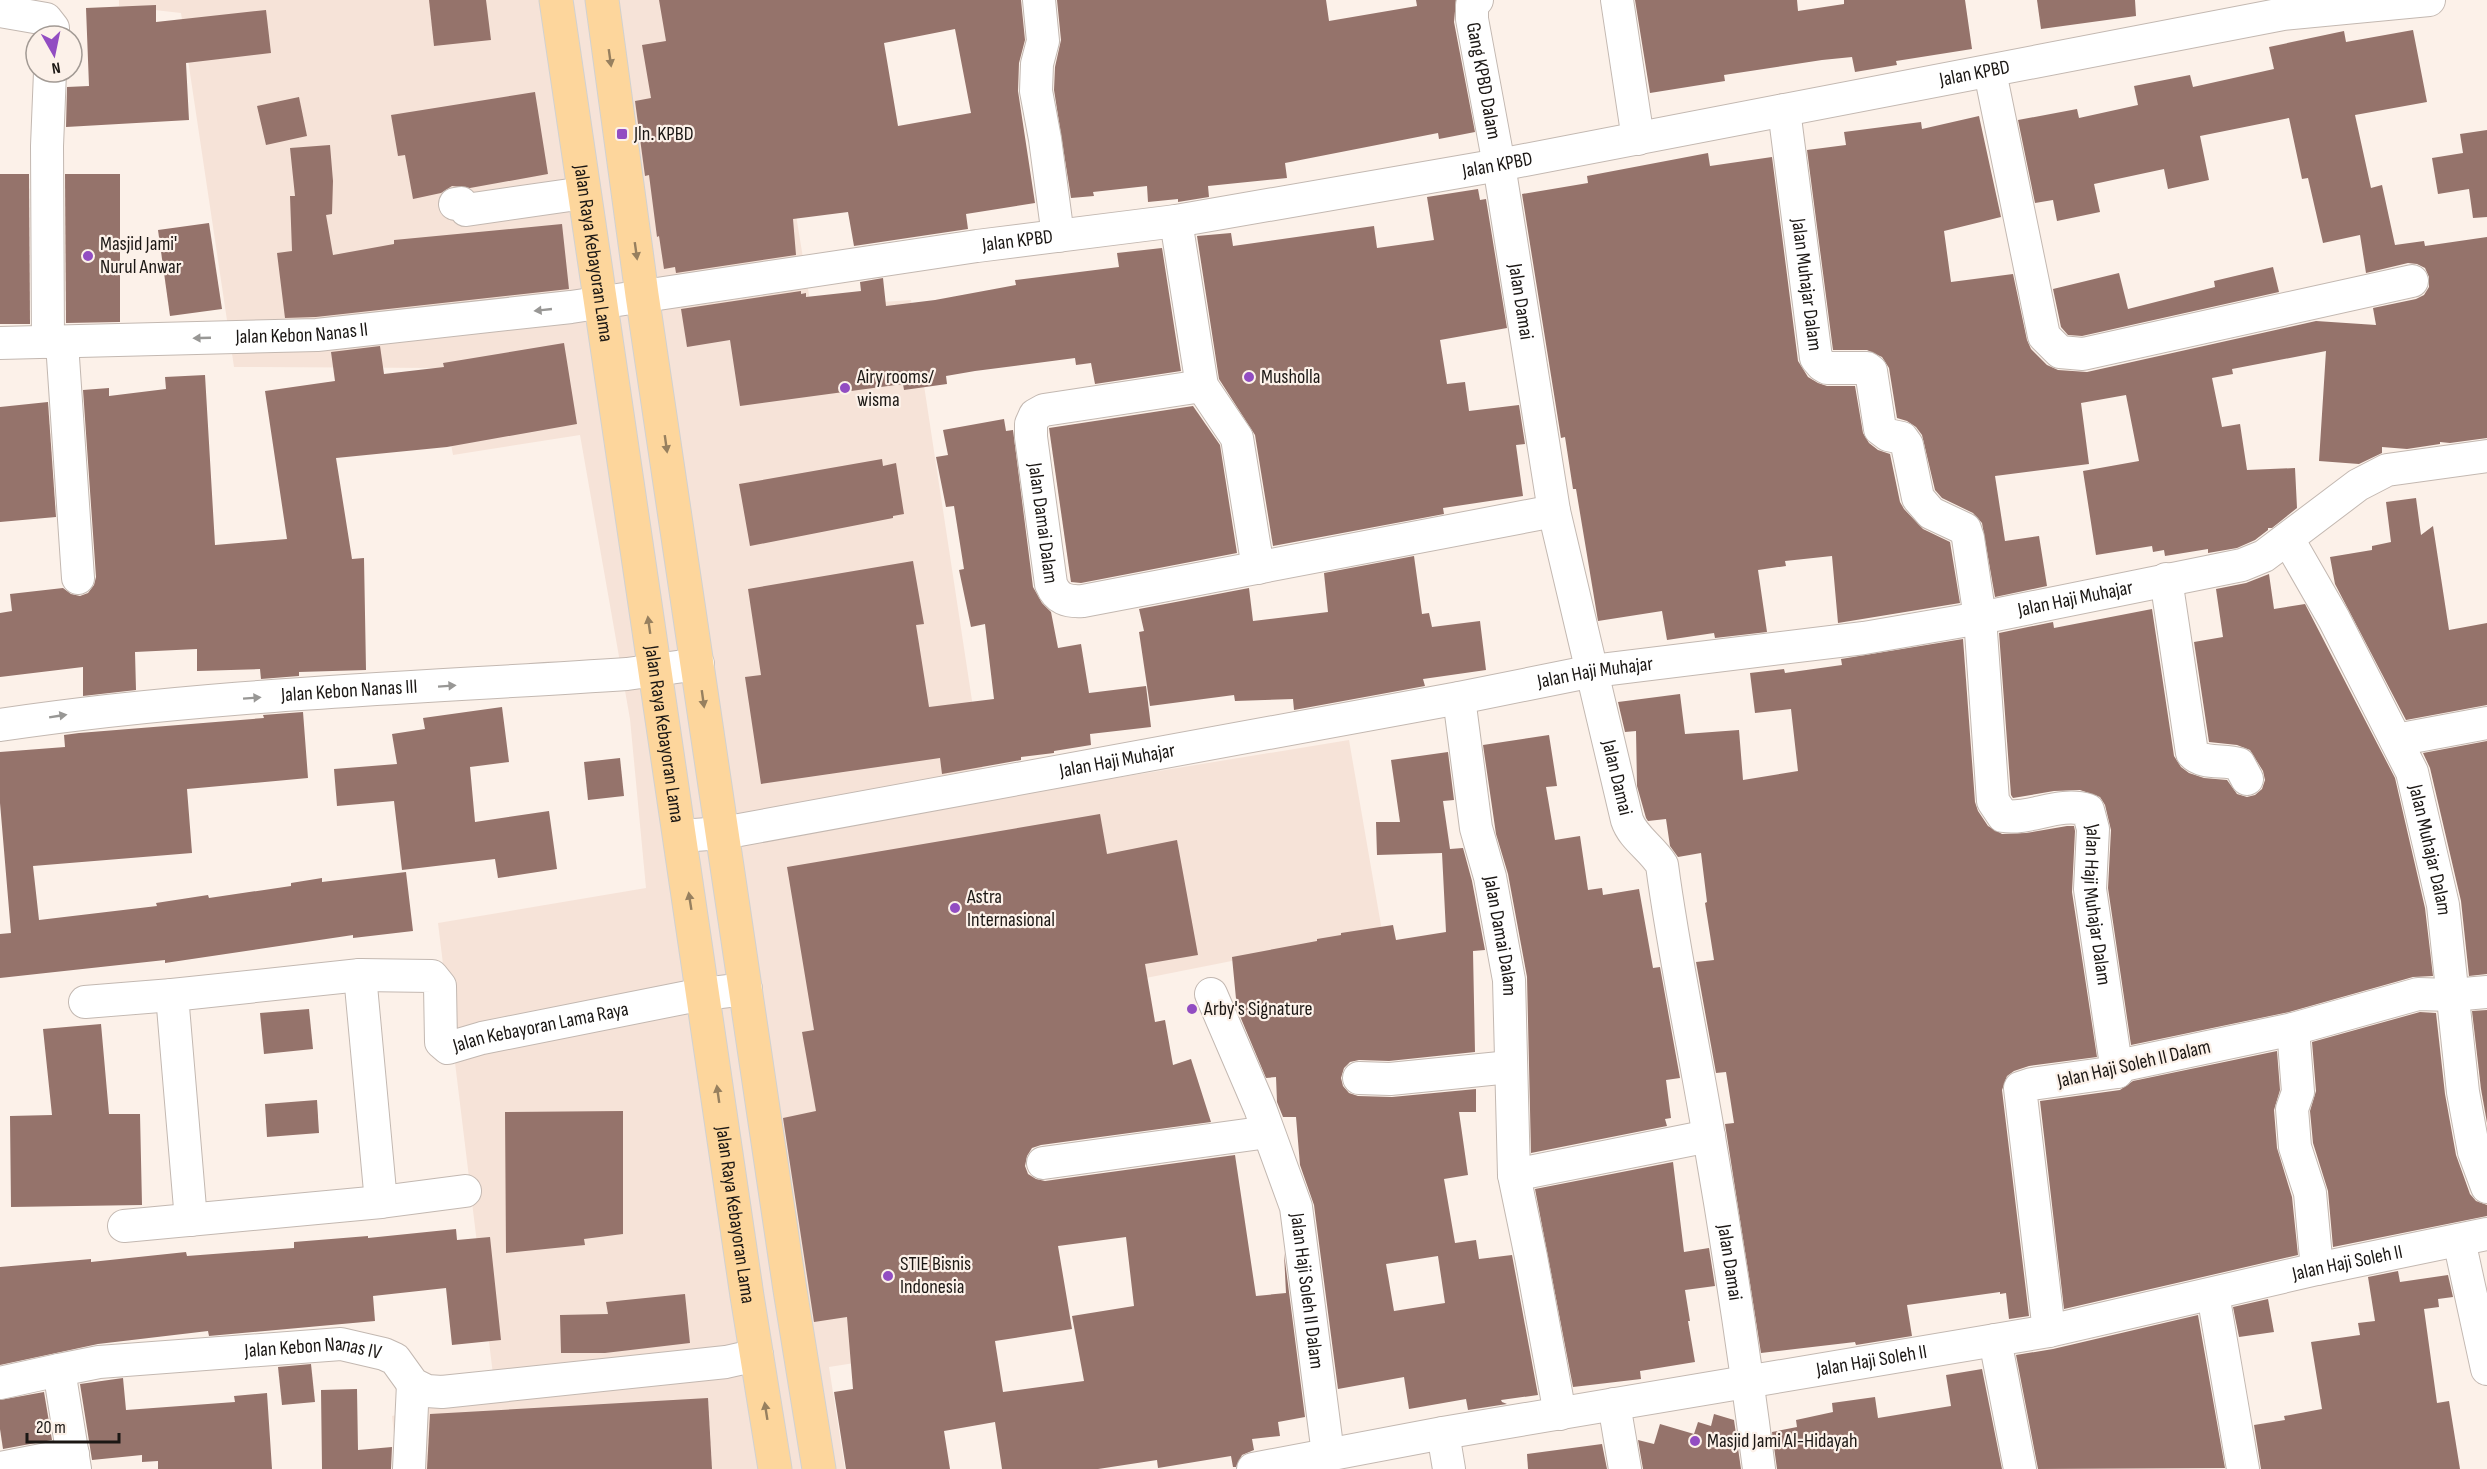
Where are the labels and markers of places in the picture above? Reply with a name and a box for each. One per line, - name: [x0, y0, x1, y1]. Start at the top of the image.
- place label: Jln. KPBD: [633, 122, 693, 146]
- marker: Jln. KPBD: [615, 127, 629, 141]
- place label: Masjid Jami' Nurul Anwar: [100, 232, 182, 279]
- marker: Masjid Jami' Nurul Anwar: [81, 249, 95, 263]
- place label: Airy rooms/ wisma: [856, 365, 934, 412]
- place label: Musholla: [1261, 365, 1320, 389]
- marker: Musholla: [1242, 370, 1256, 384]
- marker: Airy rooms/ wisma: [838, 381, 852, 395]
- place label: Astra Internasional: [966, 885, 1055, 932]
- marker: Astra Internasional: [948, 901, 962, 915]
- place label: Arby's Signature: [1203, 997, 1312, 1021]
- marker: Arby's Signature: [1185, 1002, 1199, 1016]
- place label: STIE Bisnis Indonesia: [900, 1252, 971, 1299]
- marker: STIE Bisnis Indonesia: [881, 1269, 895, 1283]
- place label: Masjid Jami Al-Hidayah: [1707, 1429, 1857, 1453]
- marker: Masjid Jami Al-Hidayah: [1688, 1434, 1702, 1448]

